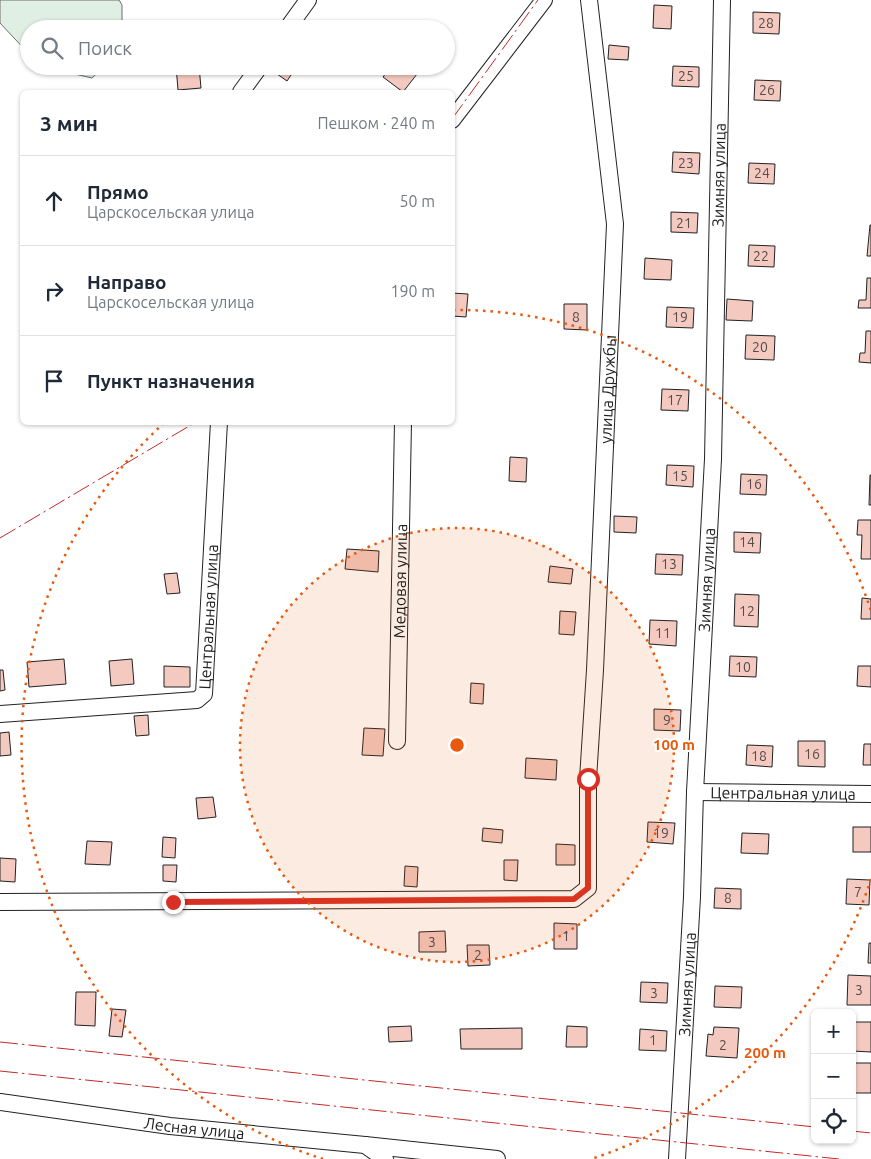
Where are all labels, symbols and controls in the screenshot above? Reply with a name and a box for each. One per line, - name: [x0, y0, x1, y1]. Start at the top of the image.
- house number: 28: [758, 15, 774, 31]
- search box: [20, 20, 455, 75]
- icon: search: [38, 34, 66, 62]
- text: Поиск: [78, 37, 132, 59]
- house number: 25: [678, 68, 694, 84]
- house number: 26: [759, 82, 775, 98]
- text: 3 мин: [40, 111, 98, 135]
- text: Пешком · 240 m: [317, 114, 435, 132]
- street label: Зимняя улица: [709, 123, 729, 227]
- house number: 23: [678, 155, 694, 171]
- house number: 24: [754, 165, 770, 181]
- text: Прямо: [87, 181, 149, 203]
- icon: ahead: [40, 187, 68, 215]
- text: 50 m: [399, 192, 435, 210]
- text: Царскосельская улица: [87, 203, 254, 221]
- house number: 21: [676, 215, 692, 231]
- house number: 22: [753, 248, 769, 264]
- text: Направо: [87, 271, 167, 293]
- icon: right: [40, 277, 68, 305]
- text: 190 m: [390, 282, 435, 300]
- text: Царскосельская улица: [87, 293, 254, 311]
- house number: 8: [572, 309, 580, 325]
- house number: 19: [672, 309, 688, 325]
- street label: улица Дружбы: [596, 335, 619, 444]
- house number: 20: [752, 339, 768, 355]
- icon: arrive: [40, 367, 68, 395]
- text: Пункт назначения: [87, 370, 255, 392]
- house number: 17: [667, 392, 683, 408]
- house number: 15: [672, 468, 688, 484]
- house number: 16: [746, 476, 762, 492]
- street label: Медовая улица: [390, 524, 410, 639]
- street label: Зимняя улица: [695, 527, 718, 632]
- house number: 14: [739, 534, 755, 550]
- street label: Центральная улица: [195, 544, 221, 690]
- house number: 13: [661, 556, 677, 572]
- house number: 12: [739, 603, 755, 619]
- house number: 11: [655, 625, 671, 641]
- house number: 10: [735, 659, 751, 675]
- house number: 9: [663, 712, 671, 728]
- centre of rings: [448, 736, 466, 754]
- text: 100 m: [653, 736, 695, 753]
- house number: 16: [804, 746, 820, 762]
- house number: 18: [751, 748, 767, 764]
- route start: [577, 768, 600, 791]
- street label: Центральная улица: [710, 783, 856, 803]
- house number: 19: [653, 825, 669, 841]
- house number: 7: [854, 884, 862, 900]
- house number: 8: [724, 890, 732, 906]
- route end: [162, 891, 185, 914]
- house number: 1: [562, 928, 570, 944]
- street label: Зимняя улица: [675, 932, 699, 1037]
- house number: 3: [428, 934, 436, 950]
- house number: 2: [474, 947, 482, 963]
- house number: 3: [855, 982, 863, 998]
- house number: 3: [650, 985, 658, 1001]
- map controls: [811, 1009, 856, 1144]
- button: +: [811, 1009, 856, 1054]
- house number: 1: [649, 1032, 657, 1048]
- house number: 2: [719, 1037, 727, 1053]
- text: 200 m: [744, 1044, 786, 1061]
- button: −: [811, 1054, 856, 1099]
- button: locate: [811, 1099, 856, 1144]
- street label: Лесная улица: [143, 1113, 245, 1142]

